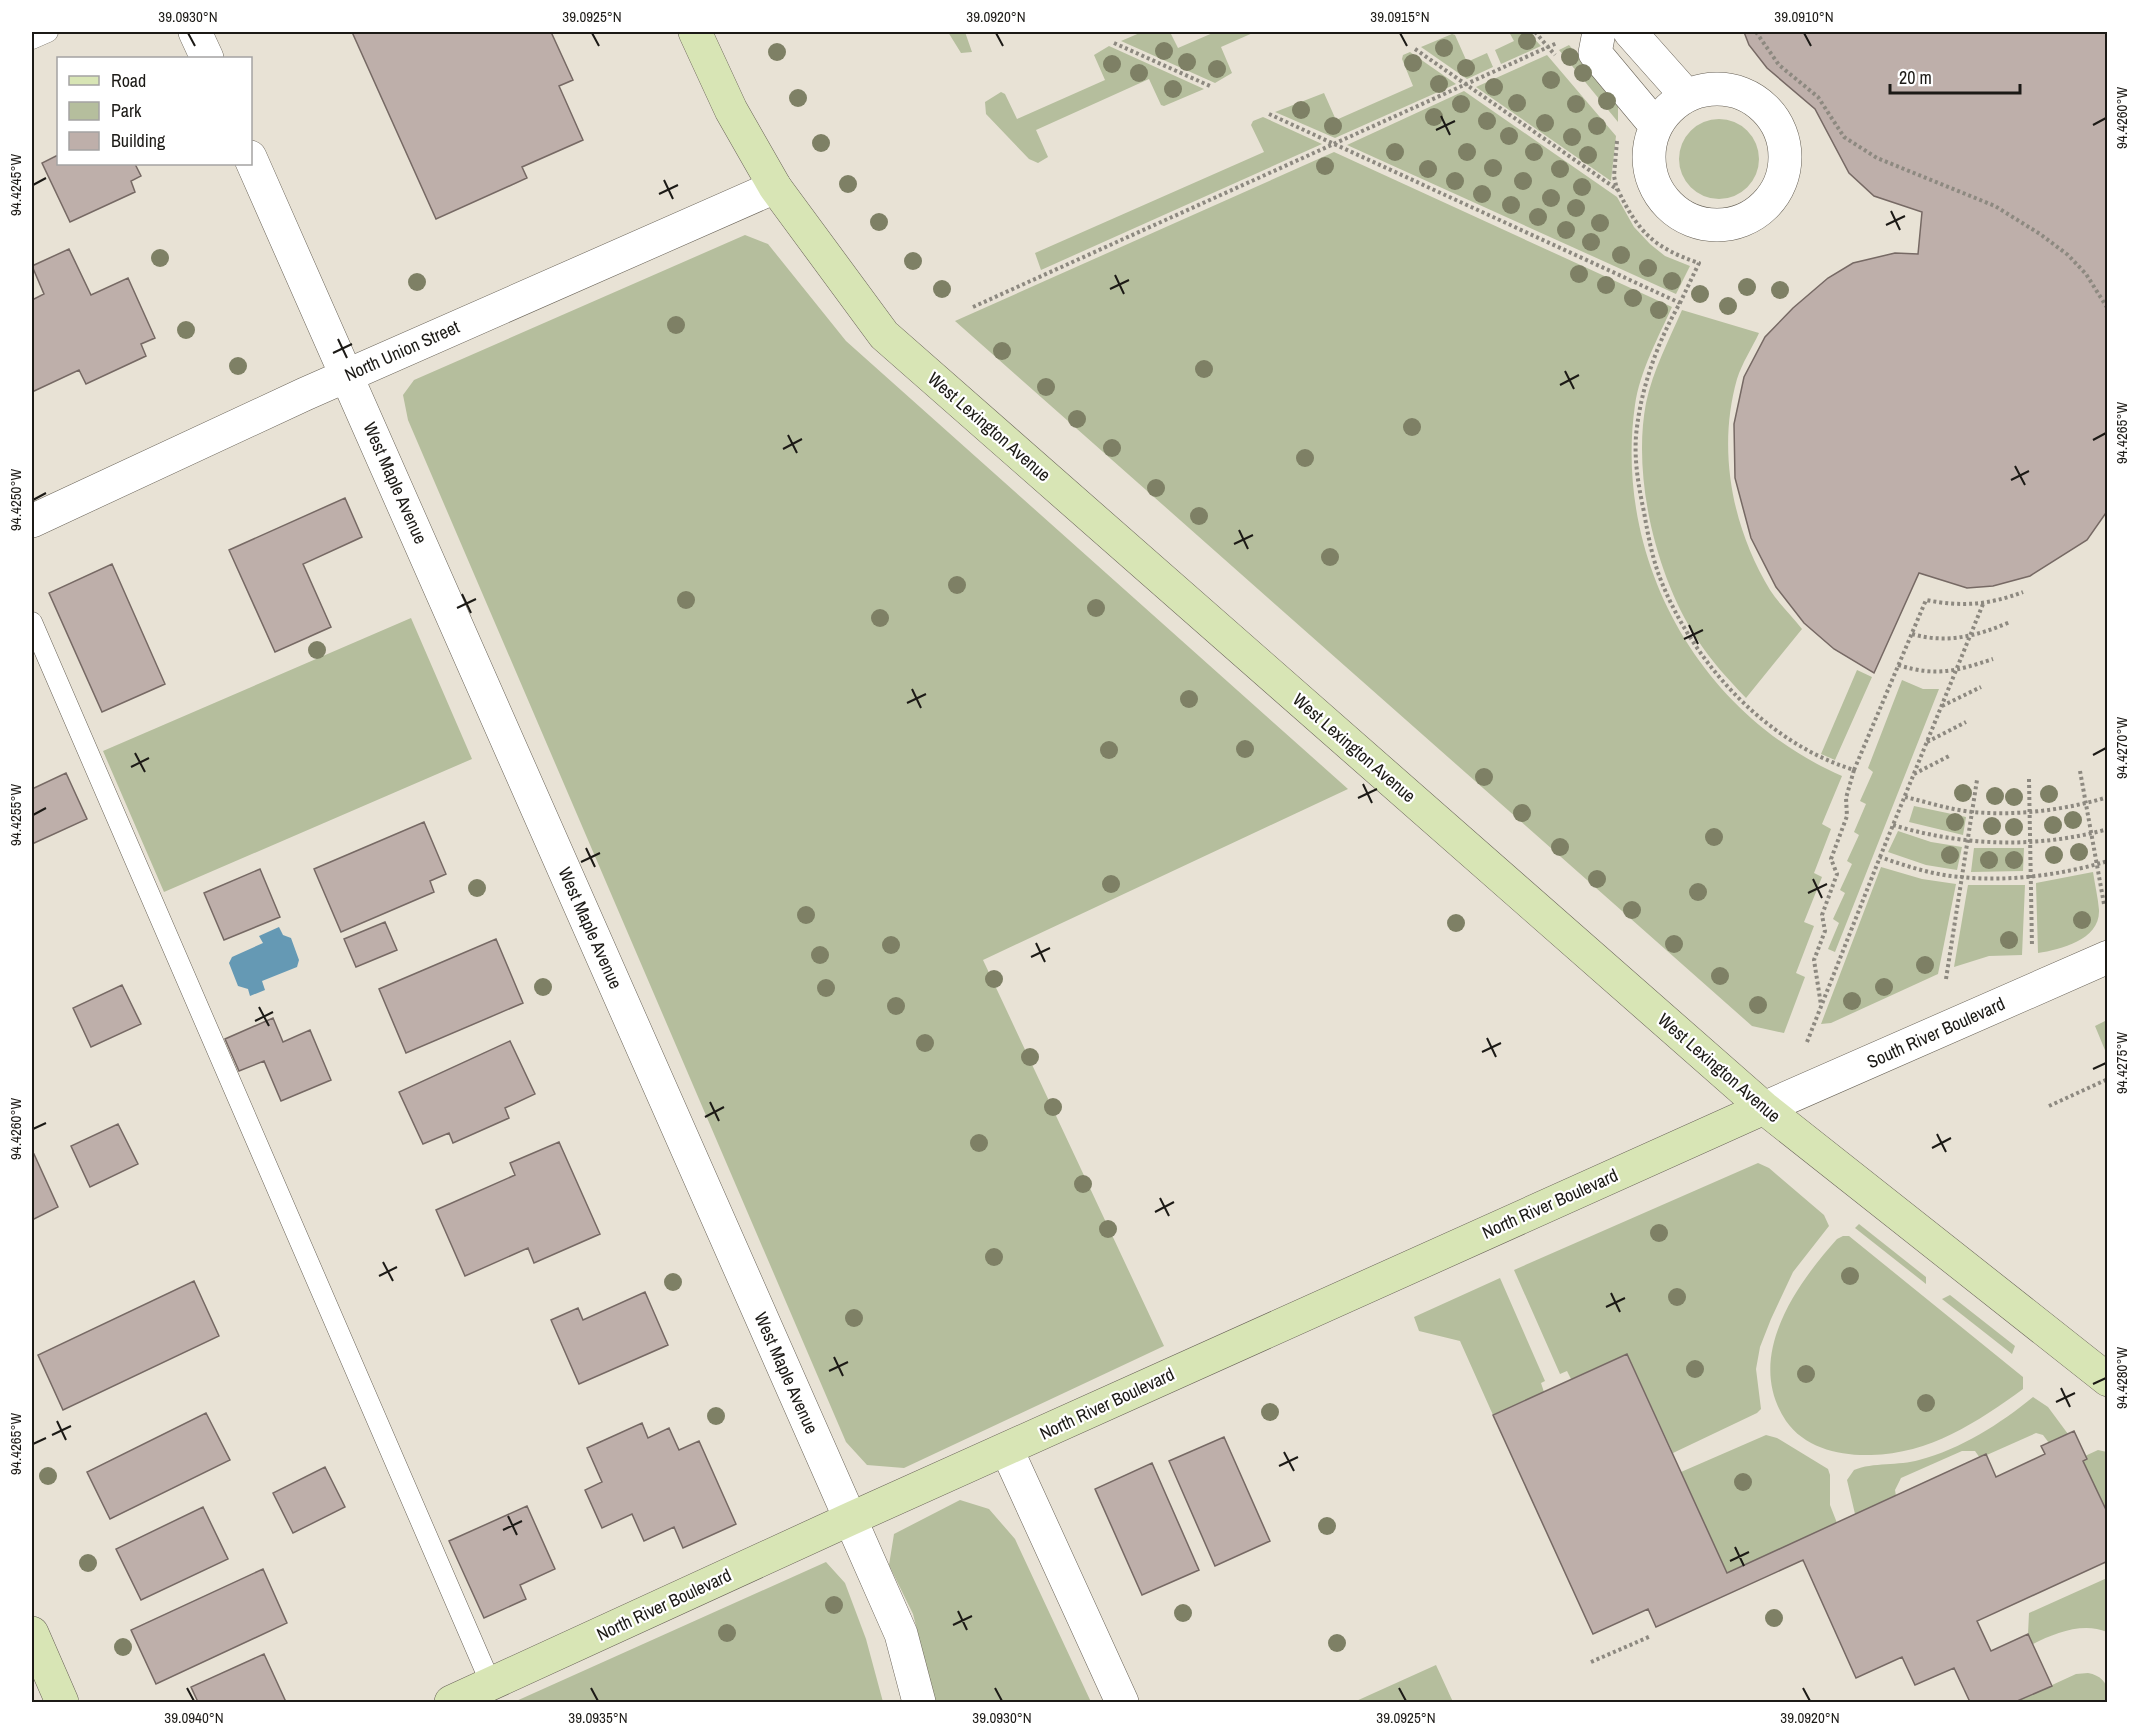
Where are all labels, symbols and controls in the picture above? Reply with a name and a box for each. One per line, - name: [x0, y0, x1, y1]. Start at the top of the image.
- text: 39.0930°N: [158, 6, 218, 27]
- text: 39.0925°N: [562, 6, 622, 27]
- text: 39.0920°N: [966, 6, 1026, 27]
- text: 39.0915°N: [1370, 6, 1430, 27]
- text: 39.0910°N: [1774, 6, 1834, 27]
- legend: [57, 57, 252, 165]
- scale bar: [1890, 57, 2020, 95]
- text: 20 m: [1899, 65, 1932, 90]
- text: Road: [111, 68, 146, 93]
- text: 94.4260°W: [2111, 87, 2132, 149]
- text: Park: [111, 98, 142, 123]
- text: Building: [111, 128, 166, 153]
- text: 94.4245°W: [5, 154, 26, 216]
- street label: North Union Street: [340, 314, 463, 387]
- street label: West Lexington Avenue: [922, 366, 1056, 487]
- text: 94.4265°W: [2111, 402, 2132, 464]
- street label: West Maple Avenue: [357, 418, 433, 548]
- text: 94.4250°W: [5, 469, 26, 531]
- street label: West Lexington Avenue: [1287, 687, 1421, 808]
- text: 94.4270°W: [2111, 717, 2132, 779]
- text: 94.4255°W: [5, 784, 26, 846]
- street label: West Maple Avenue: [552, 863, 628, 993]
- street label: South River Boulevard: [1863, 991, 2009, 1074]
- street label: West Lexington Avenue: [1652, 1007, 1786, 1128]
- text: 94.4275°W: [2111, 1032, 2132, 1094]
- text: 94.4260°W: [5, 1098, 26, 1160]
- street label: North River Boulevard: [1478, 1162, 1622, 1245]
- street label: West Maple Avenue: [748, 1308, 824, 1438]
- text: 94.4280°W: [2111, 1347, 2132, 1409]
- street label: North River Boulevard: [1035, 1361, 1178, 1446]
- text: 94.4265°W: [5, 1413, 26, 1475]
- street label: North River Boulevard: [592, 1562, 735, 1647]
- text: 39.0940°N: [164, 1707, 224, 1728]
- text: 39.0935°N: [568, 1707, 628, 1728]
- text: 39.0930°N: [972, 1707, 1032, 1728]
- text: 39.0925°N: [1376, 1707, 1436, 1728]
- text: 39.0920°N: [1780, 1707, 1840, 1728]

